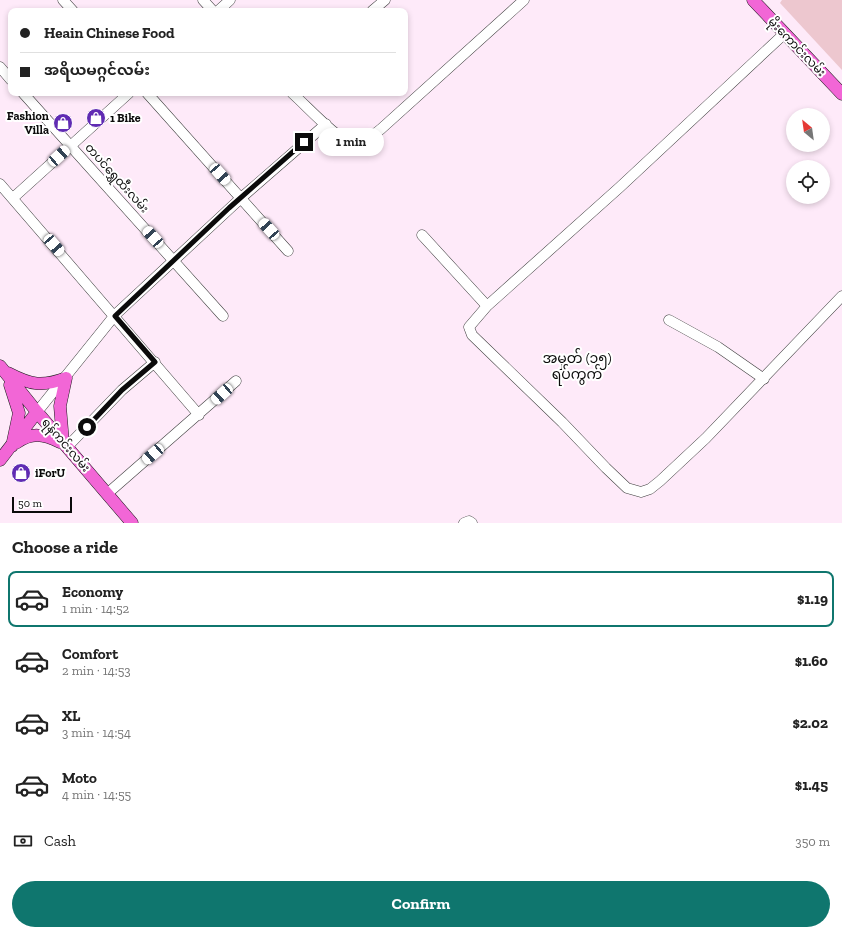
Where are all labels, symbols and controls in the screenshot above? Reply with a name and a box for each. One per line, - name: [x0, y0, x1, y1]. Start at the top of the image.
- street label: မိုးကောင်းလမ်း: [763, 13, 830, 81]
- text: Heain Chinese Food: [44, 24, 175, 42]
- text: အရိယမဂ္ဂင်လမ်း: [44, 61, 150, 79]
- shop icon: 1 Bike: [85, 107, 107, 129]
- north arrow: [786, 108, 830, 152]
- map controls: [786, 108, 830, 204]
- place label: Fashion Villa: [7, 109, 49, 137]
- place label: 1 Bike: [110, 111, 141, 125]
- shop icon: Fashion Villa: [52, 112, 74, 134]
- callout: 1 min: [318, 128, 384, 156]
- route end: [295, 133, 313, 151]
- text: 1 min: [336, 134, 366, 149]
- street label: တပင်ရွှေထီးလမ်း: [80, 139, 153, 218]
- car: [46, 144, 72, 168]
- button: locate: [786, 160, 830, 204]
- car: [208, 161, 232, 187]
- car: [257, 216, 281, 242]
- car: [141, 224, 165, 250]
- car: [42, 232, 66, 258]
- district label: အမှတ် (၁၅) ရပ်ကွက်: [542, 348, 612, 386]
- car: [209, 382, 235, 406]
- street label: ရန်ကင်းလမ်း: [37, 414, 95, 477]
- route start: [78, 418, 96, 436]
- car: [140, 442, 166, 466]
- shop icon: iForU: [10, 462, 32, 484]
- place label: iForU: [35, 466, 66, 480]
- scale bar: [12, 495, 72, 514]
- text: 50 m: [18, 497, 42, 510]
- text: Choose a ride: [12, 536, 118, 558]
- icon: car: [14, 581, 50, 617]
- text: Economy: [62, 583, 123, 601]
- text: $1.19: [797, 590, 828, 608]
- text: 1 min · 14:52: [62, 601, 129, 616]
- icon: car: [14, 643, 50, 679]
- text: Comfort: [62, 645, 118, 663]
- text: $1.60: [795, 652, 828, 670]
- text: 2 min · 14:53: [62, 663, 131, 678]
- icon: car: [14, 705, 50, 741]
- text: XL: [62, 707, 80, 725]
- text: $2.02: [792, 714, 828, 732]
- text: 3 min · 14:54: [62, 725, 131, 740]
- icon: car: [14, 767, 50, 803]
- text: Moto: [62, 769, 97, 787]
- text: $1.45: [795, 776, 828, 794]
- text: 4 min · 14:55: [62, 787, 131, 802]
- icon: cash: [12, 830, 34, 852]
- text: Cash: [44, 832, 76, 850]
- text: 350 m: [795, 834, 830, 849]
- button: Confirm: [12, 881, 830, 927]

